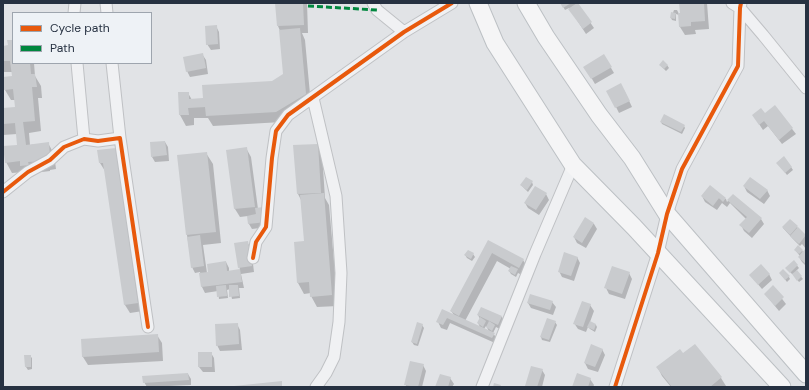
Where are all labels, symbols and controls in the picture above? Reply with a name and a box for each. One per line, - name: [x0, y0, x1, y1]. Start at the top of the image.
- legend: [12, 12, 152, 64]
- text: Cycle path: [50, 20, 110, 36]
- text: Path: [50, 40, 75, 56]

